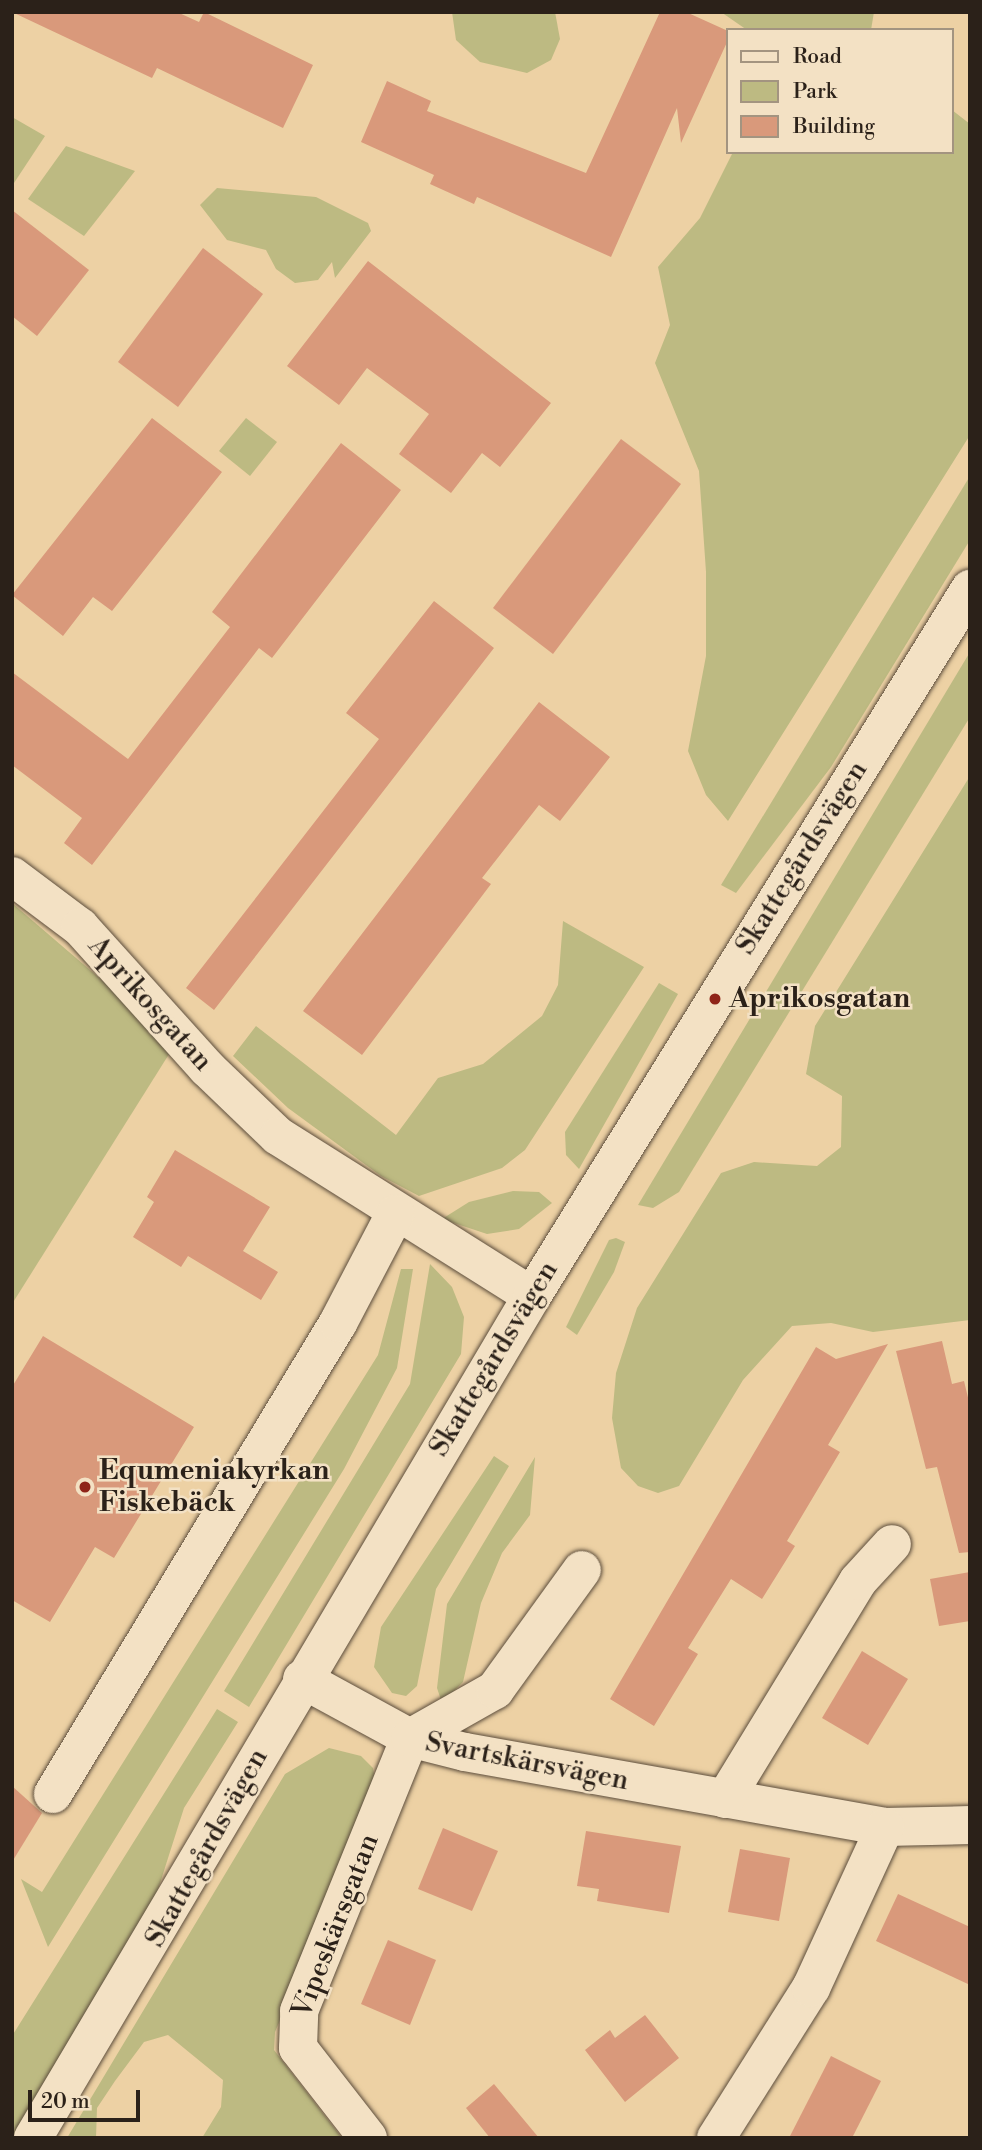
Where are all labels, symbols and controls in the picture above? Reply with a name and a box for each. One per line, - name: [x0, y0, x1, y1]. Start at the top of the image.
- legend: [726, 28, 954, 154]
- text: Road: [793, 44, 842, 70]
- text: Park: [793, 79, 837, 105]
- text: Building: [793, 114, 875, 140]
- street label: Skattegårdsvägen: [729, 755, 875, 961]
- street label: Aprikosgatan: [81, 930, 219, 1078]
- place label: Aprikosgatan: [729, 982, 910, 1016]
- marker: Aprikosgatan: [707, 991, 723, 1007]
- street label: Skattegårdsvägen: [422, 1255, 566, 1463]
- place label: Equmeniakyrkan Fiskebäck: [99, 1454, 330, 1520]
- marker: Equmeniakyrkan Fiskebäck: [77, 1479, 93, 1495]
- street label: Svartskärsvägen: [423, 1726, 631, 1798]
- street label: Skattegårdsvägen: [139, 1743, 275, 1953]
- street label: Vipeskärsgatan: [286, 1829, 386, 2023]
- scale bar: [32, 2076, 144, 2120]
- text: 20 m: [41, 2089, 90, 2115]

